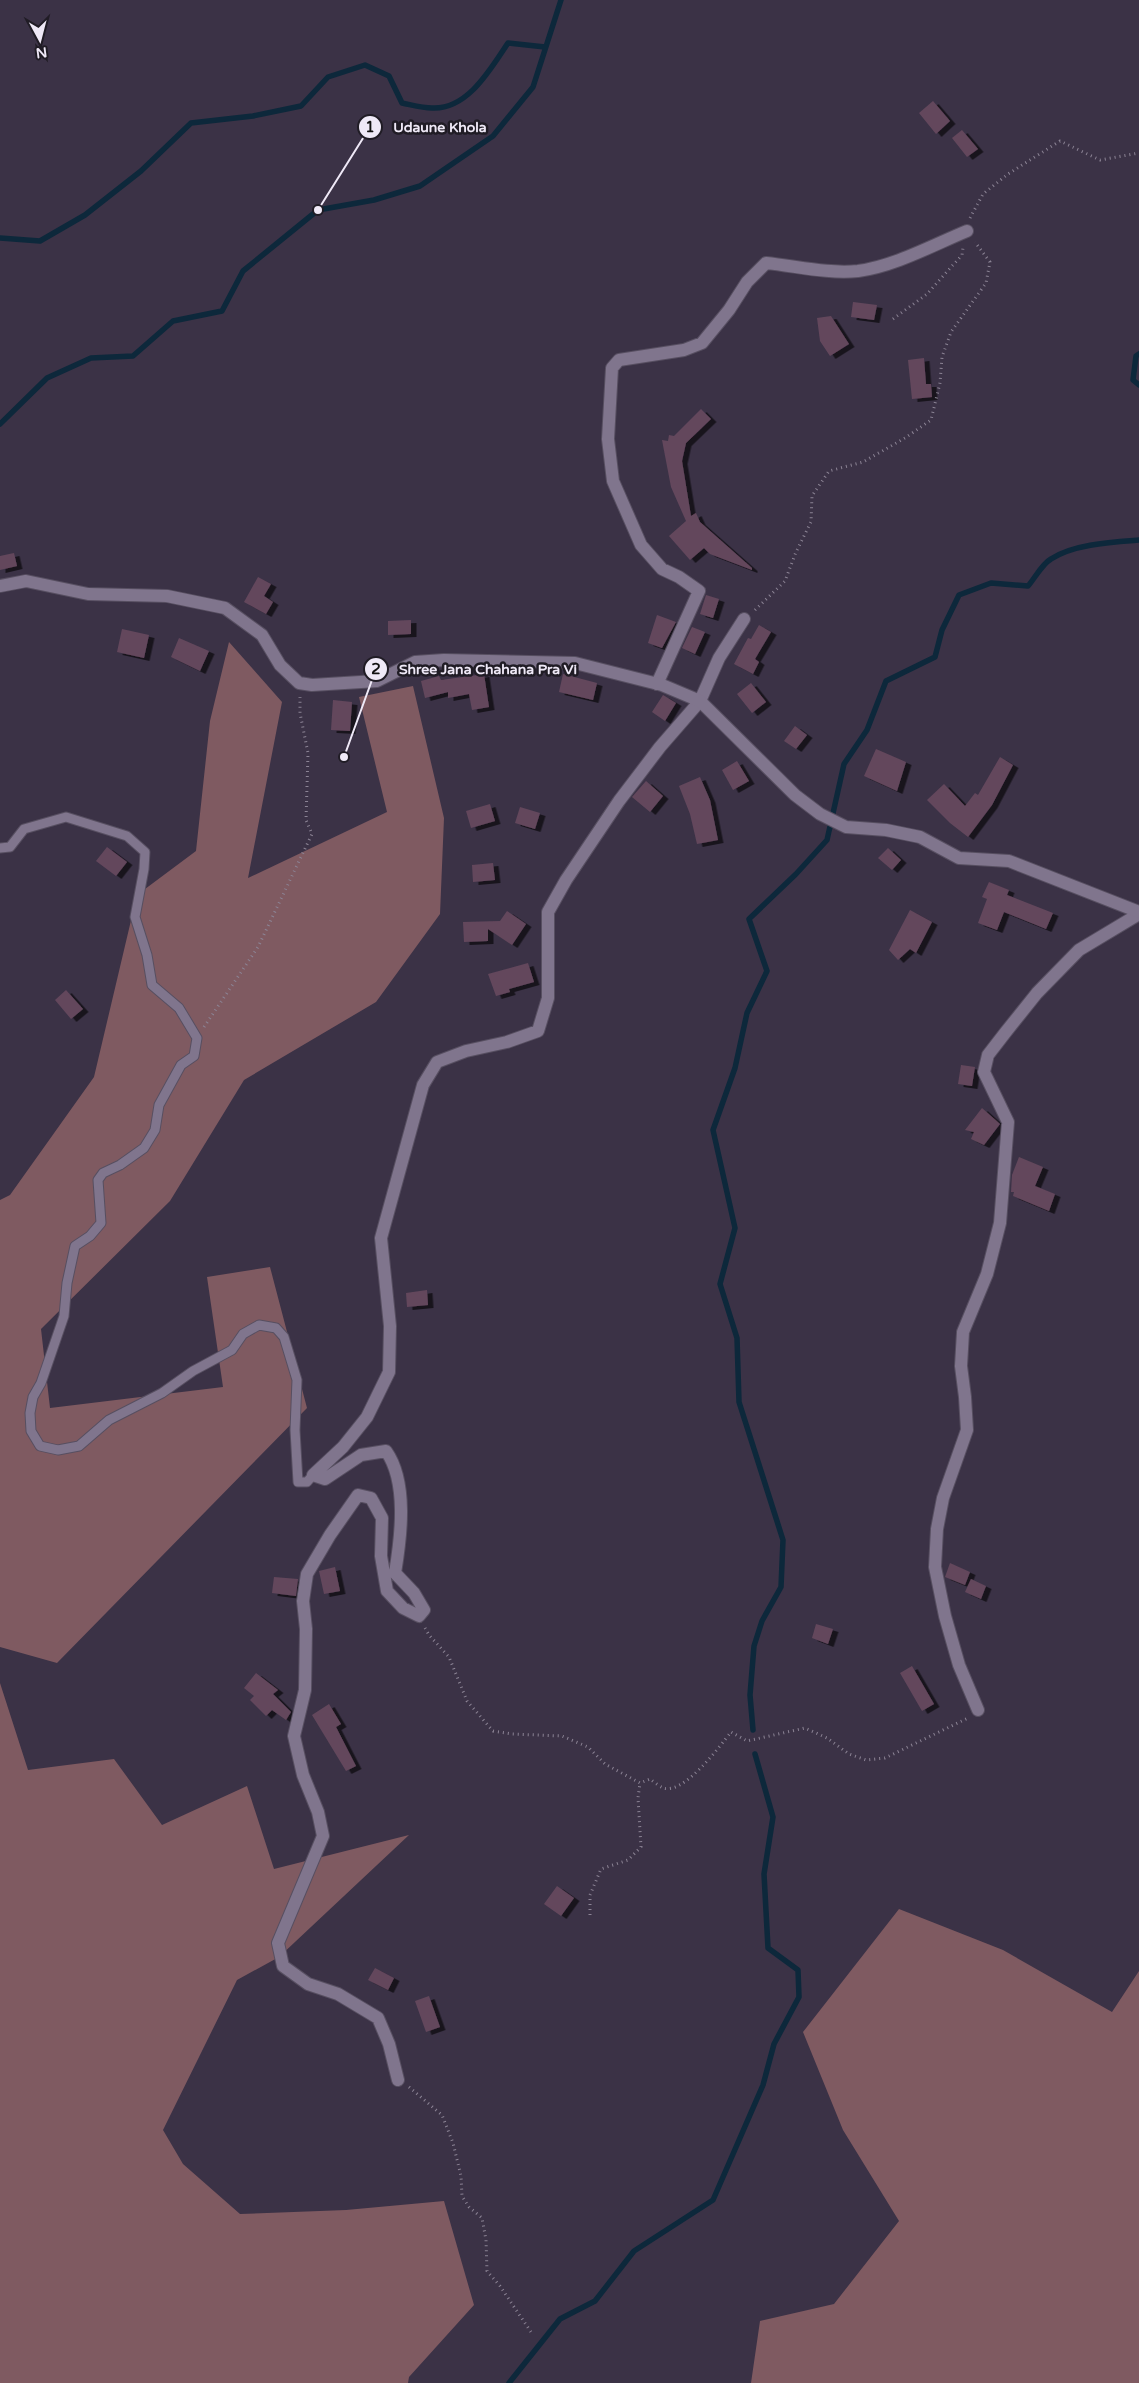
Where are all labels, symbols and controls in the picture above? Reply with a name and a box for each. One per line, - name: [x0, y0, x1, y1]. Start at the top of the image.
- north arrow: [15, 15, 65, 65]
- text: N: [35, 43, 48, 62]
- callout: Udaune Khola: [358, 113, 496, 142]
- text: 1: [365, 118, 375, 136]
- text: Udaune Khola: [393, 119, 487, 136]
- callout: Shree Jana Chahana Pra Vi: [364, 654, 587, 683]
- text: 2: [371, 660, 381, 678]
- text: Shree Jana Chahana Pra Vi: [399, 661, 577, 678]

